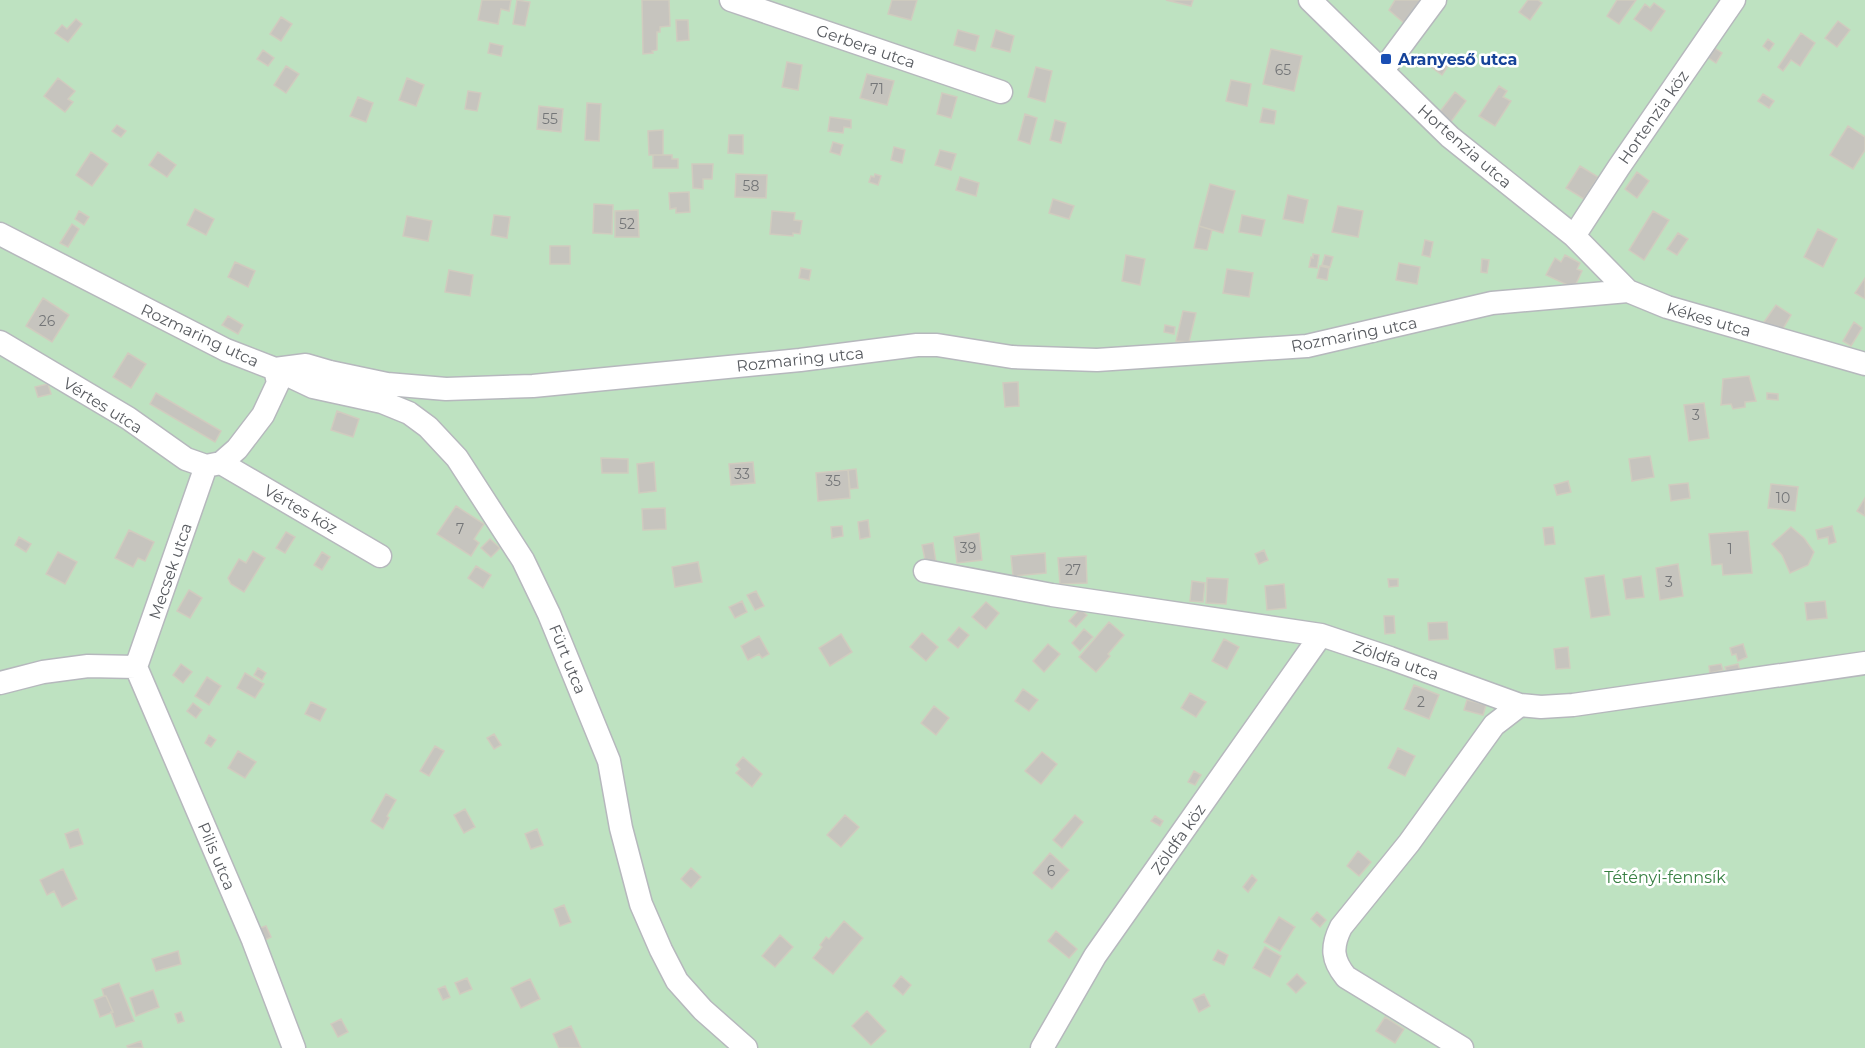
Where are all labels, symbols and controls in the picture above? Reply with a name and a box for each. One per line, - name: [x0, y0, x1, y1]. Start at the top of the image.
- street label: Gerbera utca: [814, 21, 918, 72]
- place label: Aranyeső utca: [1397, 50, 1517, 69]
- marker: Aranyeső utca: [1379, 52, 1393, 66]
- house number: 65: [1275, 61, 1291, 79]
- street label: Hortenzia köz: [1614, 67, 1693, 168]
- house number: 71: [870, 80, 884, 98]
- street label: Hortenzia utca: [1414, 101, 1515, 192]
- house number: 55: [542, 110, 558, 128]
- house number: 58: [743, 177, 759, 195]
- house number: 52: [619, 215, 635, 233]
- street label: Kékes utca: [1664, 298, 1753, 341]
- street label: Rozmaring utca: [138, 300, 262, 371]
- house number: 26: [39, 312, 56, 330]
- street label: Rozmaring utca: [1289, 313, 1419, 356]
- street label: Rozmaring utca: [735, 343, 865, 376]
- street label: Vértes utca: [60, 374, 146, 437]
- house number: 3: [1692, 406, 1700, 424]
- house number: 33: [734, 465, 750, 483]
- house number: 35: [825, 472, 841, 490]
- street label: Vértes köz: [261, 481, 341, 538]
- house number: 10: [1776, 489, 1790, 507]
- house number: 7: [456, 520, 464, 538]
- street label: Mecsek utca: [145, 521, 196, 622]
- house number: 39: [960, 539, 976, 557]
- house number: 1: [1727, 540, 1733, 558]
- house number: 27: [1065, 561, 1081, 579]
- house number: 3: [1665, 573, 1673, 591]
- street label: Fürt utca: [545, 622, 590, 697]
- street label: Zöldfa utca: [1350, 637, 1441, 684]
- house number: 2: [1417, 693, 1425, 711]
- street label: Zöldfa köz: [1147, 800, 1210, 878]
- street label: Pilis utca: [194, 819, 239, 893]
- house number: 6: [1047, 862, 1056, 880]
- park label: Tétényi-fennsík: [1604, 868, 1726, 887]

